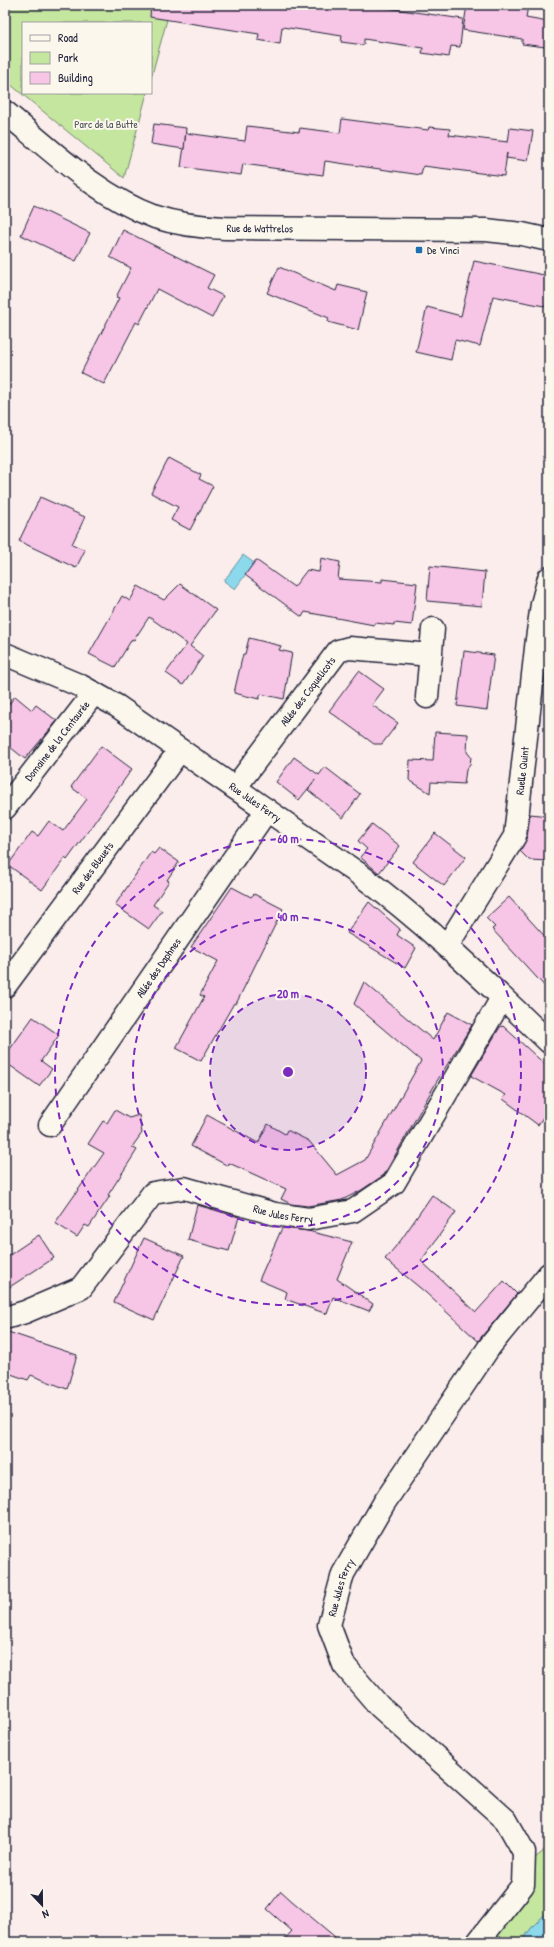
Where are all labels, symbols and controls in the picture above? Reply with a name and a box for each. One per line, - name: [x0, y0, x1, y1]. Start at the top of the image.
- legend: [22, 22, 152, 94]
- text: Road: [58, 29, 78, 46]
- text: Park: [58, 49, 78, 66]
- text: Building: [58, 69, 93, 86]
- park label: Parc de la Butte: [74, 117, 138, 131]
- street label: Rue de Wattrelos: [227, 221, 293, 236]
- place label: De Vinci: [427, 243, 459, 257]
- marker: De Vinci: [414, 245, 424, 255]
- street label: Allée des Coquelicots: [277, 654, 338, 729]
- street label: Domaine de la Centaurée: [22, 697, 93, 784]
- street label: Ruelle Quint: [513, 746, 532, 796]
- street label: Rue Jules Ferry: [226, 779, 284, 825]
- text: 60 m: [277, 830, 299, 847]
- street label: Rue des Bleuets: [69, 839, 117, 897]
- text: 40 m: [278, 908, 298, 925]
- street label: Allée des Daphnes: [133, 935, 184, 1000]
- text: 20 m: [277, 985, 299, 1002]
- centre of rings: [281, 1065, 295, 1079]
- street label: Rue Jules Ferry: [252, 1201, 314, 1226]
- street label: Rue Jules Ferry: [325, 1556, 358, 1618]
- north arrow: [22, 1885, 62, 1925]
- text: N: [40, 1907, 51, 1922]

